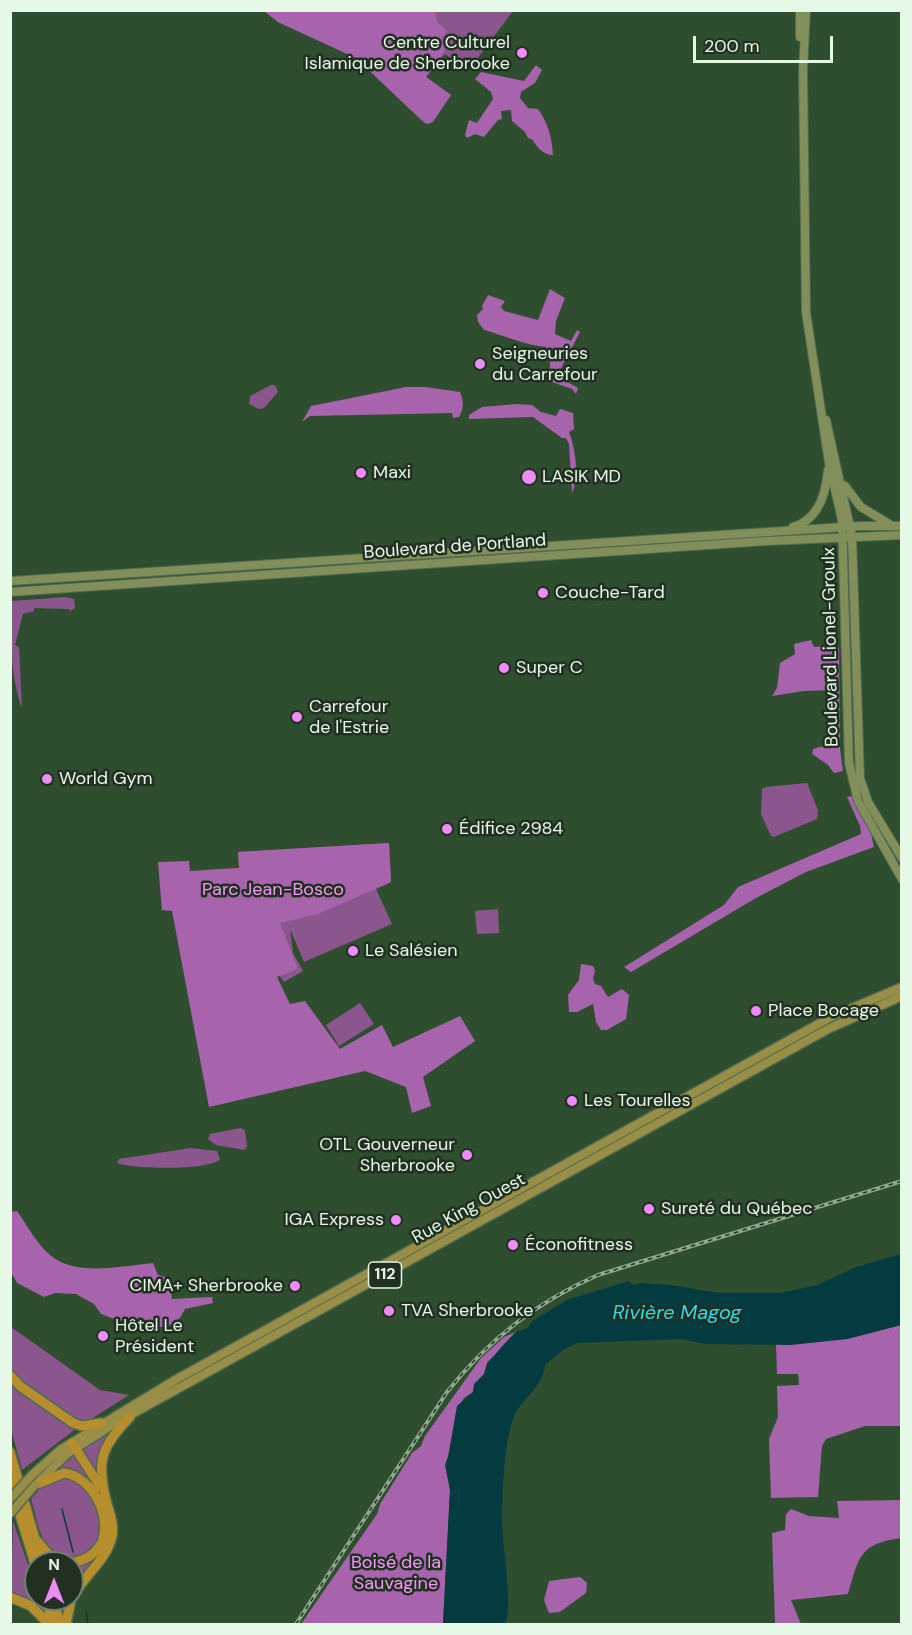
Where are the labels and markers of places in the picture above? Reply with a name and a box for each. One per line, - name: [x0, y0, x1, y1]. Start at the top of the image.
- place label: Centre Culturel Islamique de Sherbrooke: [304, 32, 510, 74]
- marker: Centre Culturel Islamique de Sherbrooke: [515, 46, 529, 60]
- place label: Seigneuries du Carrefour: [492, 343, 598, 386]
- marker: Seigneuries du Carrefour: [473, 357, 487, 371]
- place label: Maxi: [373, 462, 411, 484]
- marker: Maxi: [354, 466, 368, 480]
- place label: LASIK MD: [542, 466, 621, 488]
- marker: LASIK MD: [520, 468, 538, 486]
- place label: Couche-Tard: [555, 582, 665, 604]
- marker: Couche-Tard: [536, 586, 550, 600]
- place label: Super C: [516, 657, 583, 679]
- marker: Super C: [497, 661, 511, 675]
- place label: Carrefour de l'Estrie: [309, 696, 389, 738]
- marker: Carrefour de l'Estrie: [290, 710, 304, 724]
- place label: World Gym: [59, 768, 153, 790]
- marker: World Gym: [40, 772, 54, 786]
- place label: Édifice 2984: [459, 818, 563, 840]
- marker: Édifice 2984: [440, 822, 454, 836]
- place label: Le Salésien: [365, 940, 458, 962]
- marker: Le Salésien: [346, 944, 360, 958]
- place label: Place Bocage: [768, 1000, 879, 1022]
- marker: Place Bocage: [749, 1004, 763, 1018]
- place label: Les Tourelles: [584, 1090, 690, 1112]
- marker: Les Tourelles: [565, 1094, 579, 1108]
- place label: OTL Gouverneur Sherbrooke: [319, 1134, 455, 1176]
- marker: OTL Gouverneur Sherbrooke: [460, 1148, 474, 1162]
- place label: Sureté du Québec: [661, 1198, 812, 1220]
- marker: Sureté du Québec: [642, 1202, 656, 1216]
- place label: IGA Express: [284, 1209, 384, 1231]
- marker: IGA Express: [389, 1213, 403, 1227]
- place label: Éconofitness: [525, 1234, 633, 1256]
- marker: Éconofitness: [506, 1238, 520, 1252]
- place label: CIMA+ Sherbrooke: [130, 1275, 283, 1297]
- marker: CIMA+ Sherbrooke: [288, 1279, 302, 1293]
- place label: TVA Sherbrooke: [401, 1300, 533, 1322]
- marker: TVA Sherbrooke: [382, 1304, 396, 1318]
- place label: Hôtel Le Président: [115, 1315, 194, 1358]
- marker: Hôtel Le Président: [96, 1329, 110, 1343]

